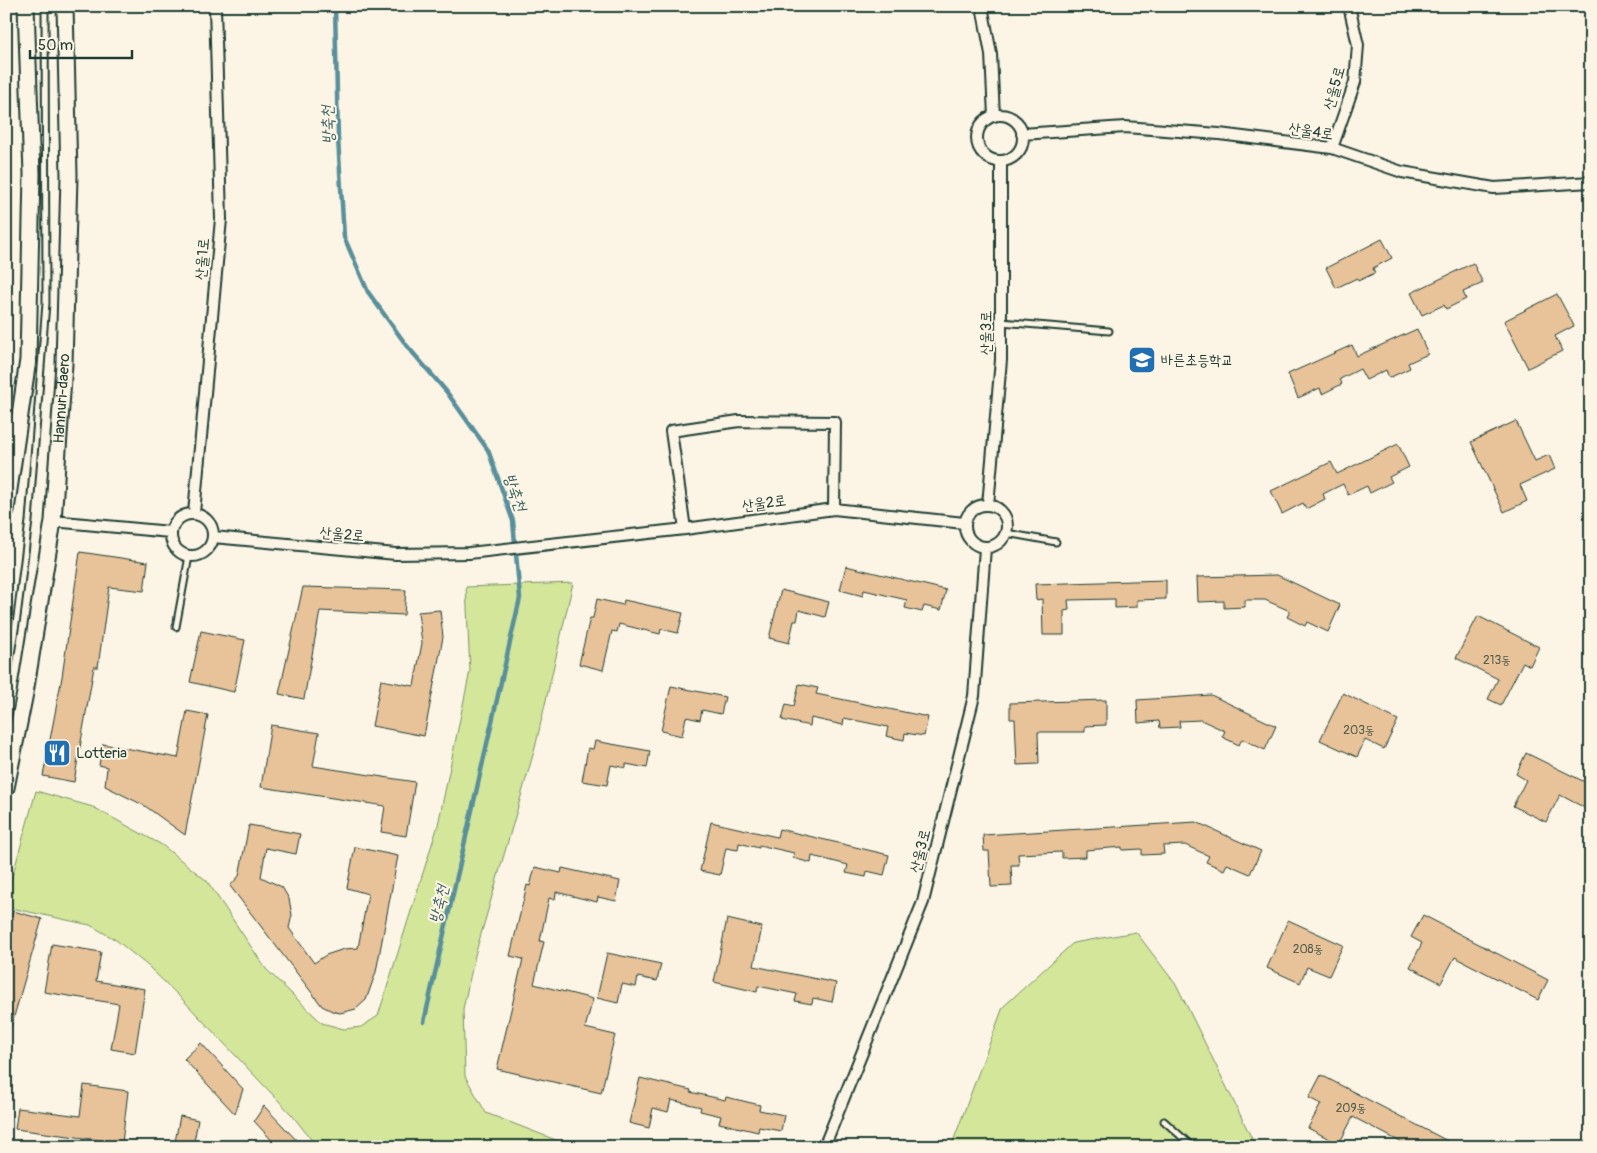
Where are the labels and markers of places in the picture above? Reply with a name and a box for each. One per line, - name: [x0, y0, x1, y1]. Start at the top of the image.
- school or university icon: 바른초등학교: [1127, 345, 1157, 375]
- place label: 바른초등학교: [1161, 351, 1233, 370]
- restaurant icon: Lotteria: [42, 738, 72, 768]
- place label: Lotteria: [76, 744, 127, 763]

